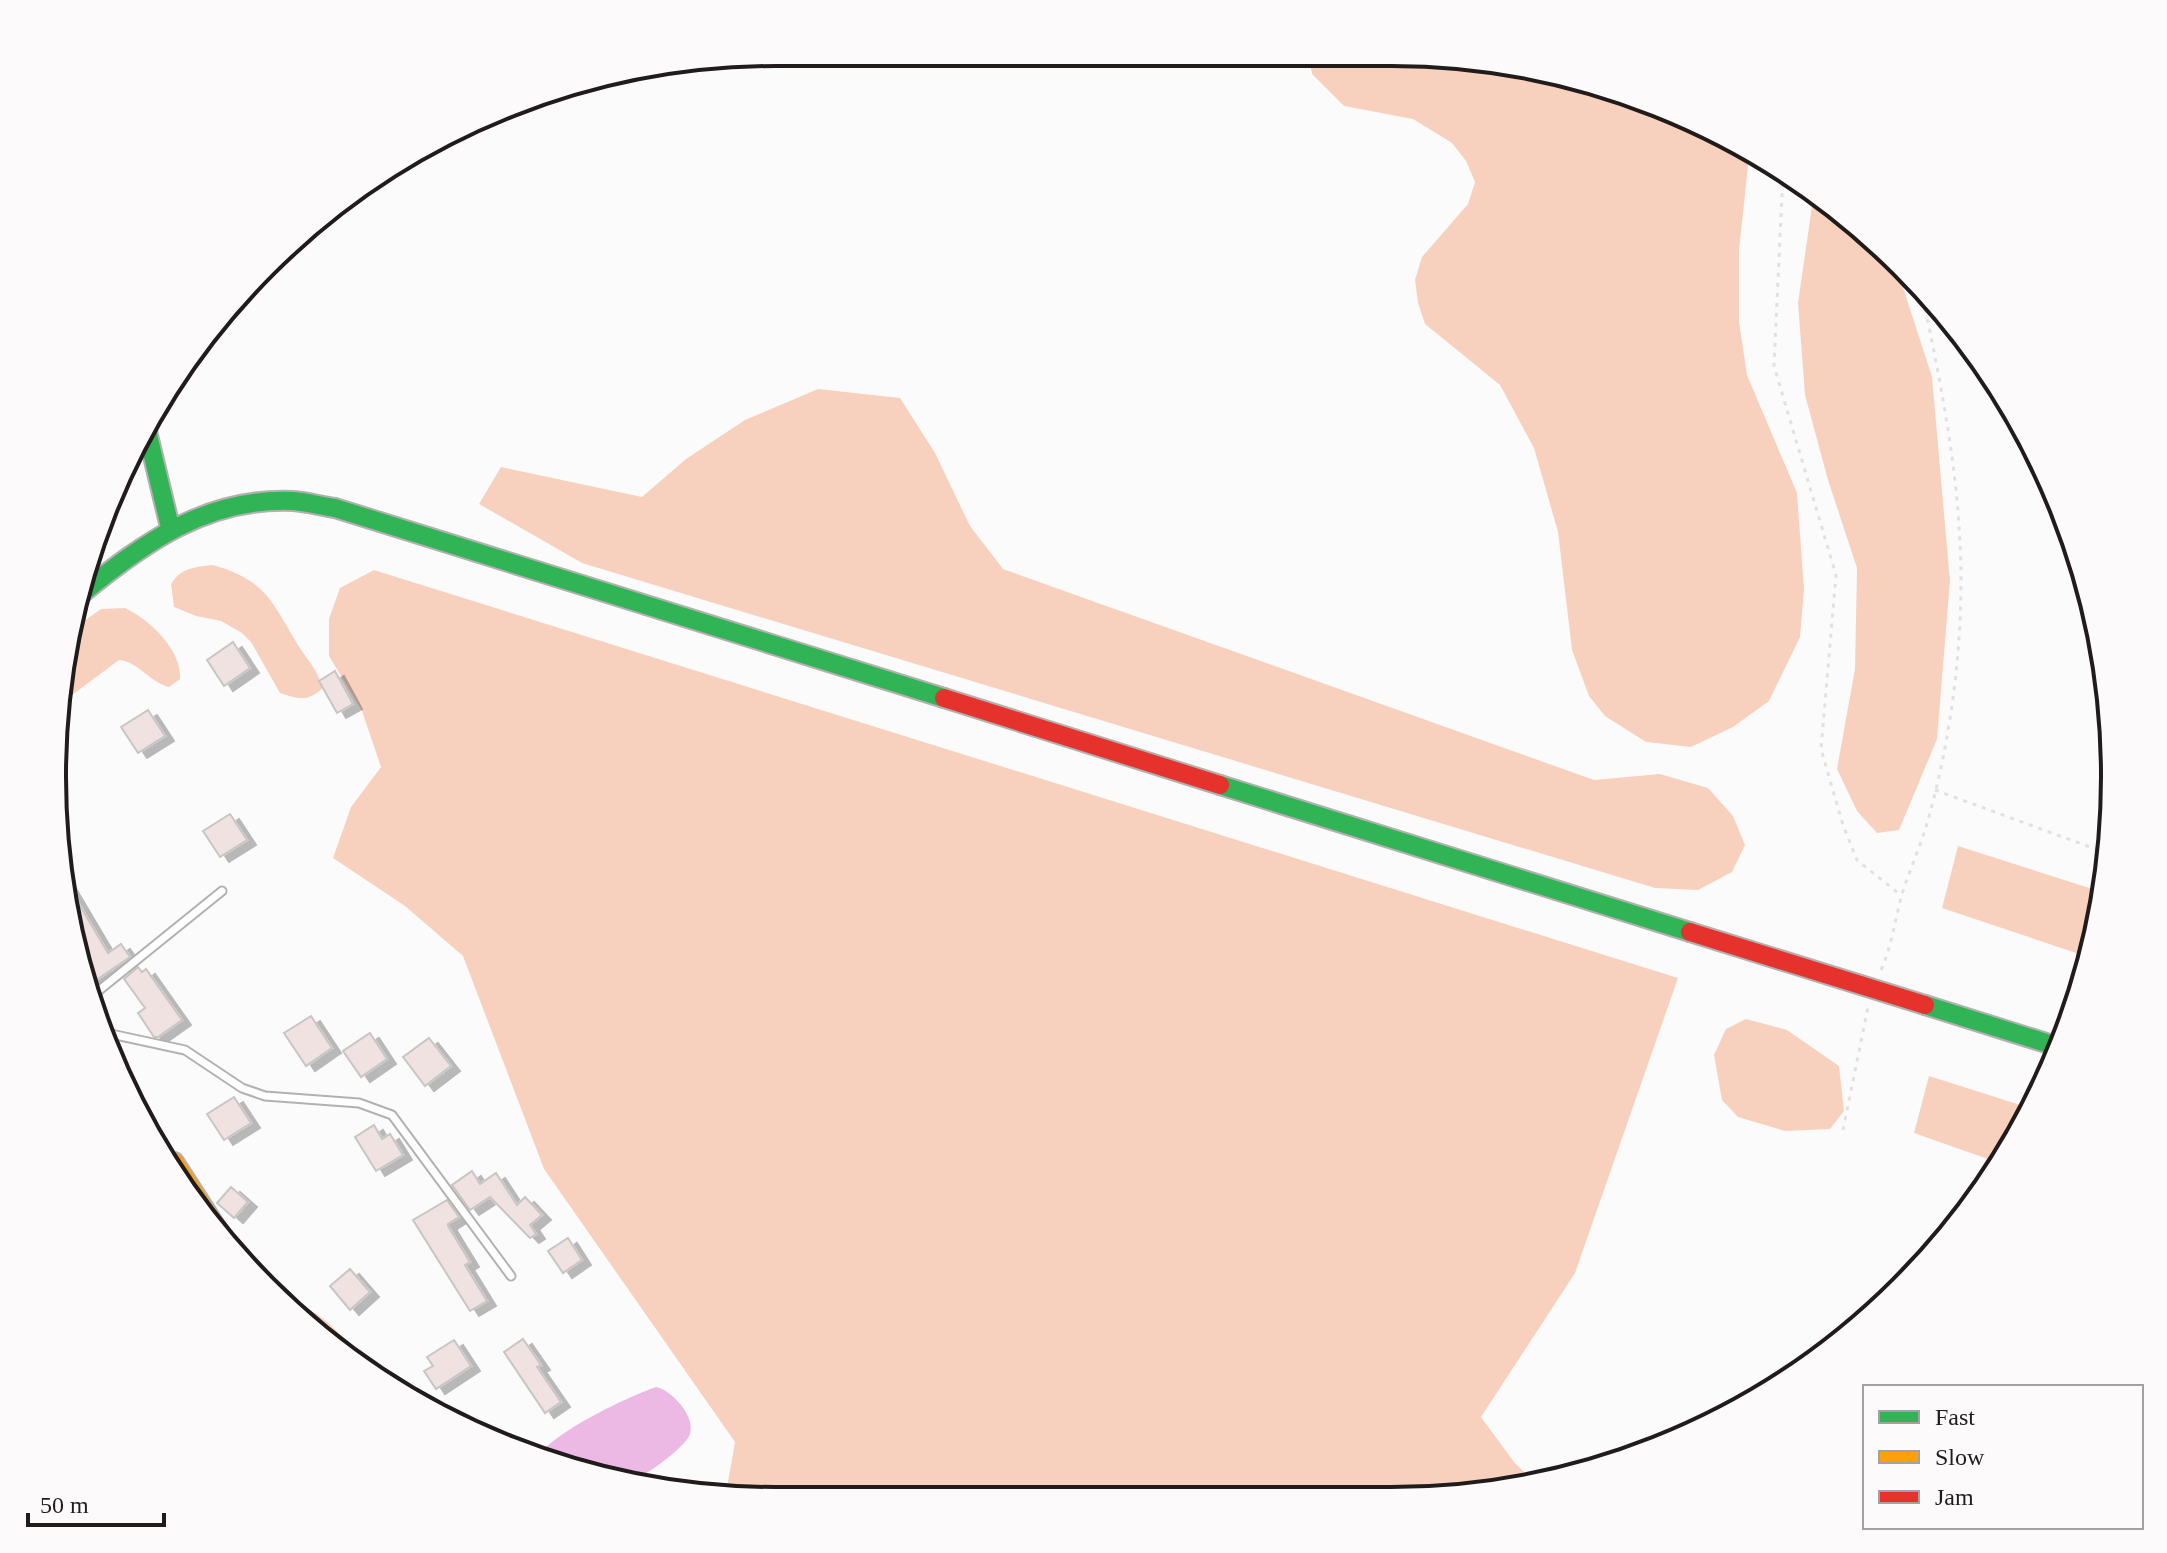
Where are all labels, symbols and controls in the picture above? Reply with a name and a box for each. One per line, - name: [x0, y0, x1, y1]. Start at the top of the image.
- legend: [1863, 1385, 2143, 1529]
- text: Fast: [1935, 1404, 1975, 1430]
- text: Slow: [1935, 1444, 1985, 1470]
- scale bar: [28, 1477, 164, 1527]
- text: Jam: [1935, 1484, 1974, 1510]
- text: 50 m: [40, 1492, 89, 1518]

